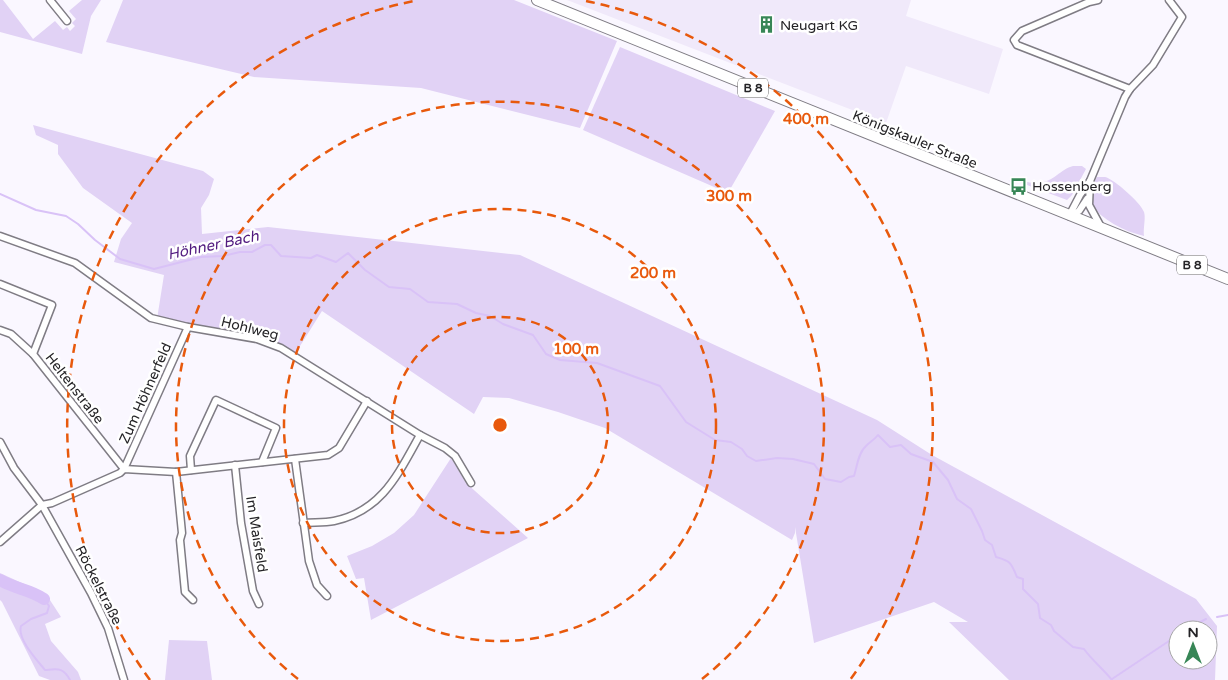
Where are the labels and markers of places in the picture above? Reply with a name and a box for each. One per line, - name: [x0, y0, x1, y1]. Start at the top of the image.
- building icon: Neugart KG: [756, 15, 776, 35]
- place label: Neugart KG: [780, 17, 858, 34]
- bus stop icon: Hossenberg: [1008, 176, 1028, 196]
- place label: Hossenberg: [1032, 178, 1112, 195]
- centre of rings: [491, 416, 509, 434]

